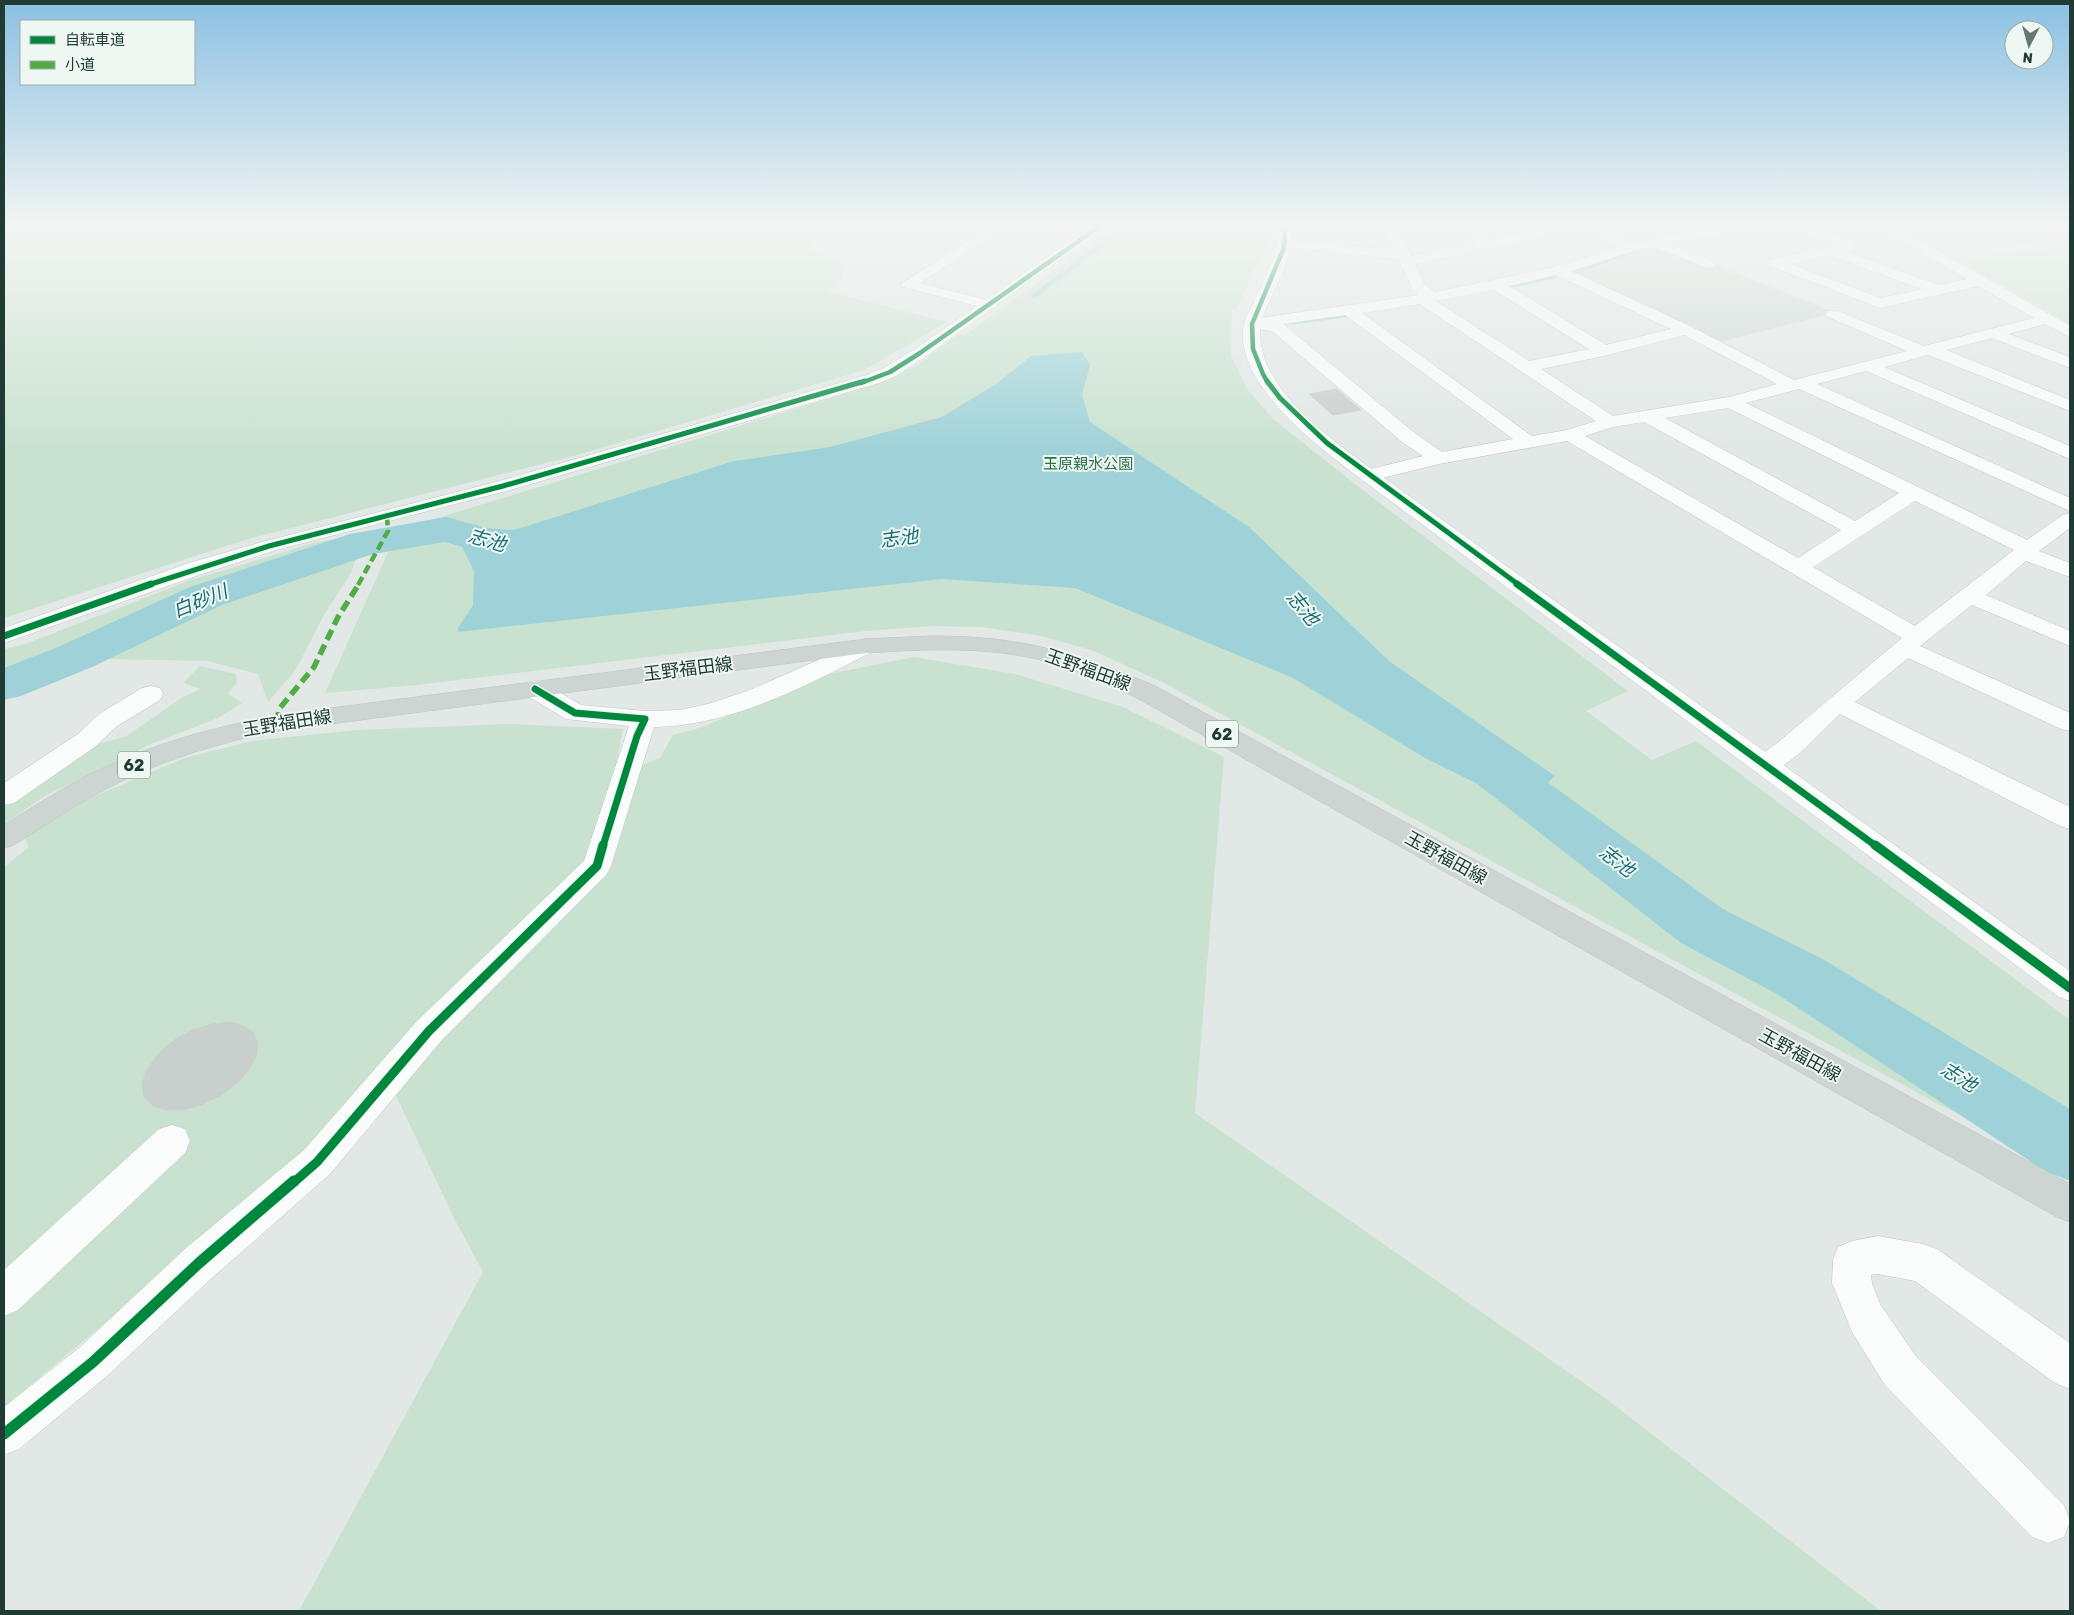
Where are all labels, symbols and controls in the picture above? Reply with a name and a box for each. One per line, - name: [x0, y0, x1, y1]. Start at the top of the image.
- legend: [20, 20, 195, 85]
- north arrow: [2004, 20, 2054, 70]
- text: 自転車道: [65, 31, 125, 49]
- text: N: [2022, 48, 2034, 66]
- text: 小道: [65, 56, 95, 74]
- park label: 玉原親水公園: [1043, 455, 1133, 473]
- water label: 志池: [466, 524, 510, 557]
- water label: 志池: [879, 524, 921, 552]
- water label: 白砂川: [169, 579, 233, 622]
- water label: 志池: [1282, 586, 1325, 631]
- street label: 玉野福田線: [1042, 644, 1134, 696]
- street label: 玉野福田線: [642, 653, 734, 685]
- street label: 玉野福田線: [241, 705, 333, 741]
- road number: 62: [1206, 721, 1238, 748]
- road number: 62: [118, 752, 150, 778]
- street label: 玉野福田線: [1401, 827, 1491, 889]
- water label: 志池: [1595, 840, 1641, 883]
- street label: 玉野福田線: [1755, 1024, 1845, 1086]
- water label: 志池: [1937, 1057, 1983, 1098]

